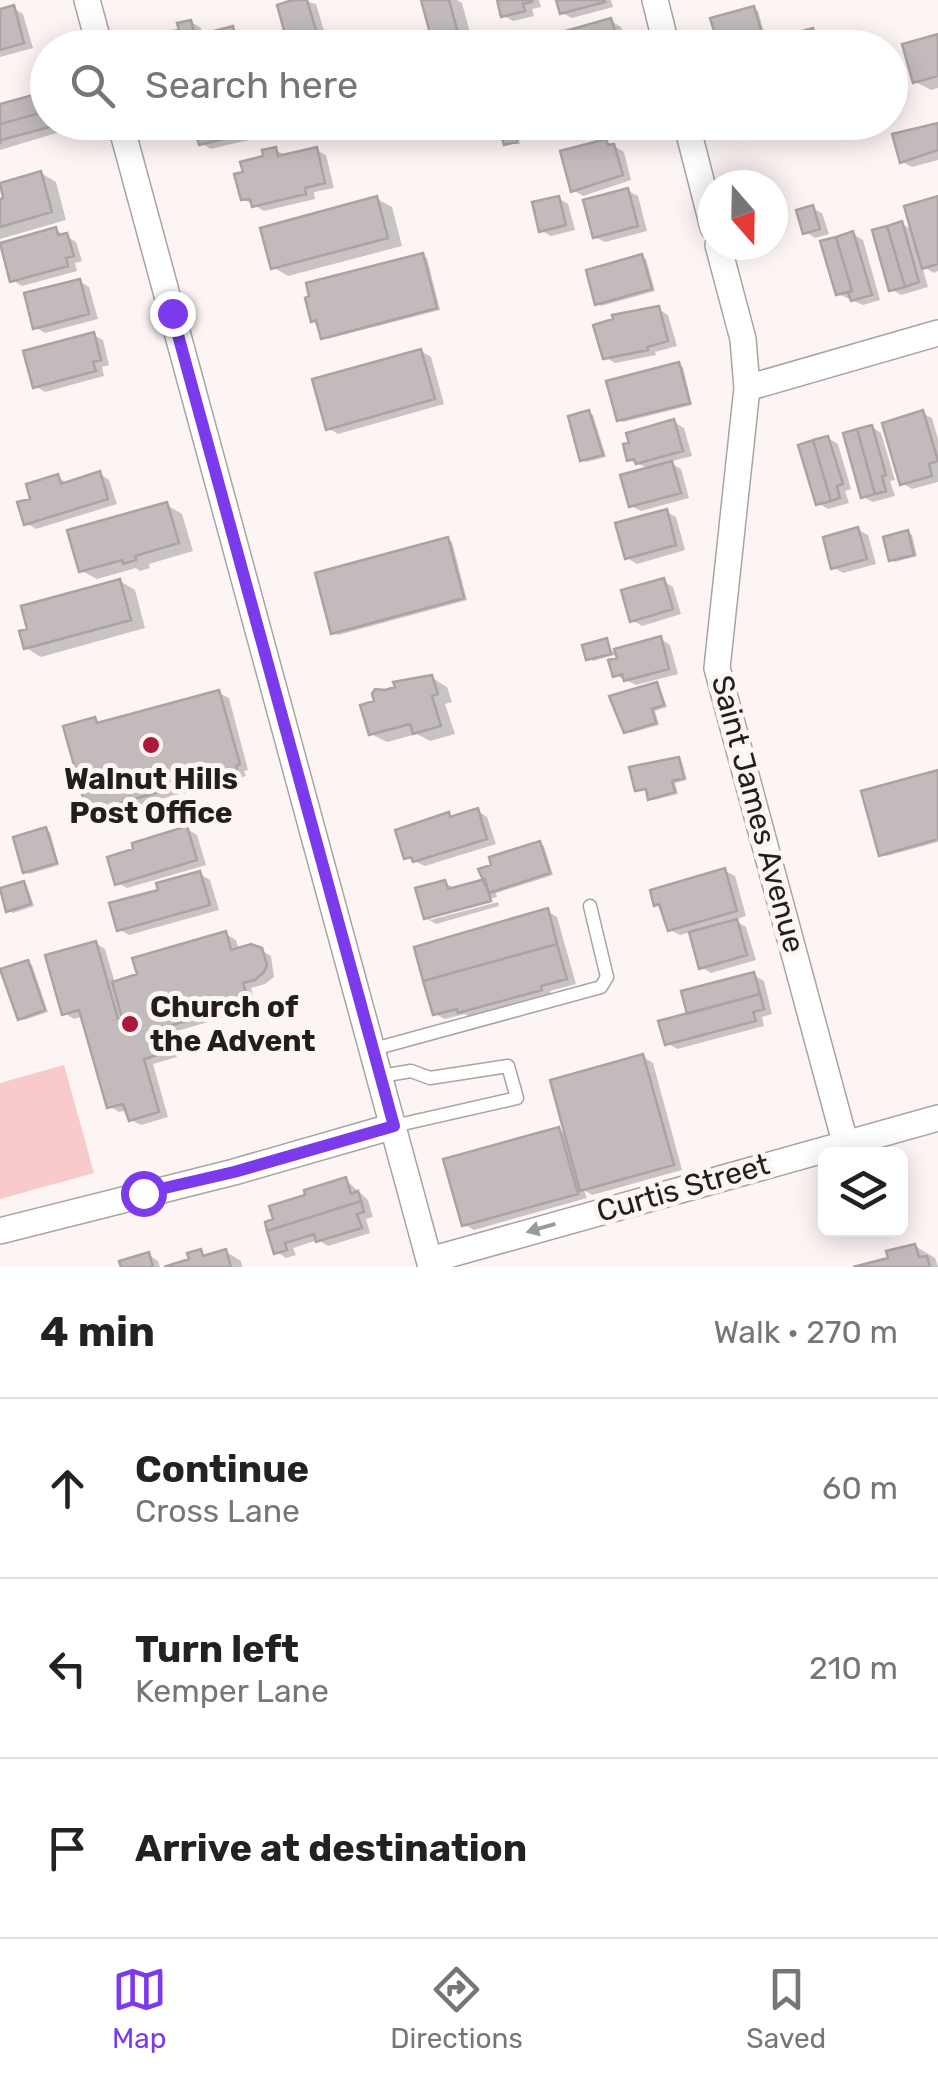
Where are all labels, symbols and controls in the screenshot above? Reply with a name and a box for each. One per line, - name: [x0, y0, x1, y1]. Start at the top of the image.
- search box: [30, 30, 908, 140]
- icon: search: [65, 58, 120, 113]
- text: Search here: [145, 62, 358, 108]
- north arrow: [698, 170, 788, 260]
- route end: [150, 291, 196, 337]
- street label: Saint James Avenue: [704, 672, 812, 956]
- marker: Walnut Hills Post Office: [140, 734, 162, 756]
- place label: Walnut Hills Post Office: [64, 761, 238, 831]
- place label: Church of the Advent: [150, 989, 315, 1059]
- marker: Church of the Advent: [119, 1013, 141, 1035]
- street label: Curtis Street: [593, 1146, 774, 1230]
- map controls: [818, 1147, 908, 1237]
- button: layers: [818, 1147, 908, 1237]
- route start: [121, 1171, 167, 1217]
- one-way arrow: [525, 1221, 556, 1237]
- text: 4 min: [40, 1307, 155, 1357]
- text: Walk · 270 m: [713, 1313, 898, 1351]
- text: Continue: [135, 1446, 309, 1492]
- icon: ahead: [40, 1461, 95, 1516]
- text: 60 m: [822, 1469, 898, 1507]
- text: Cross Lane: [135, 1492, 300, 1530]
- text: Turn left: [135, 1626, 299, 1672]
- icon: left: [40, 1641, 95, 1696]
- text: 210 m: [809, 1649, 898, 1687]
- text: Kemper Lane: [135, 1672, 329, 1710]
- icon: arrive: [40, 1821, 95, 1876]
- text: Arrive at destination: [135, 1825, 527, 1871]
- tab: Map: [112, 1962, 167, 2055]
- tab: Directions: [390, 1962, 523, 2055]
- tab: Saved: [746, 1962, 826, 2055]

